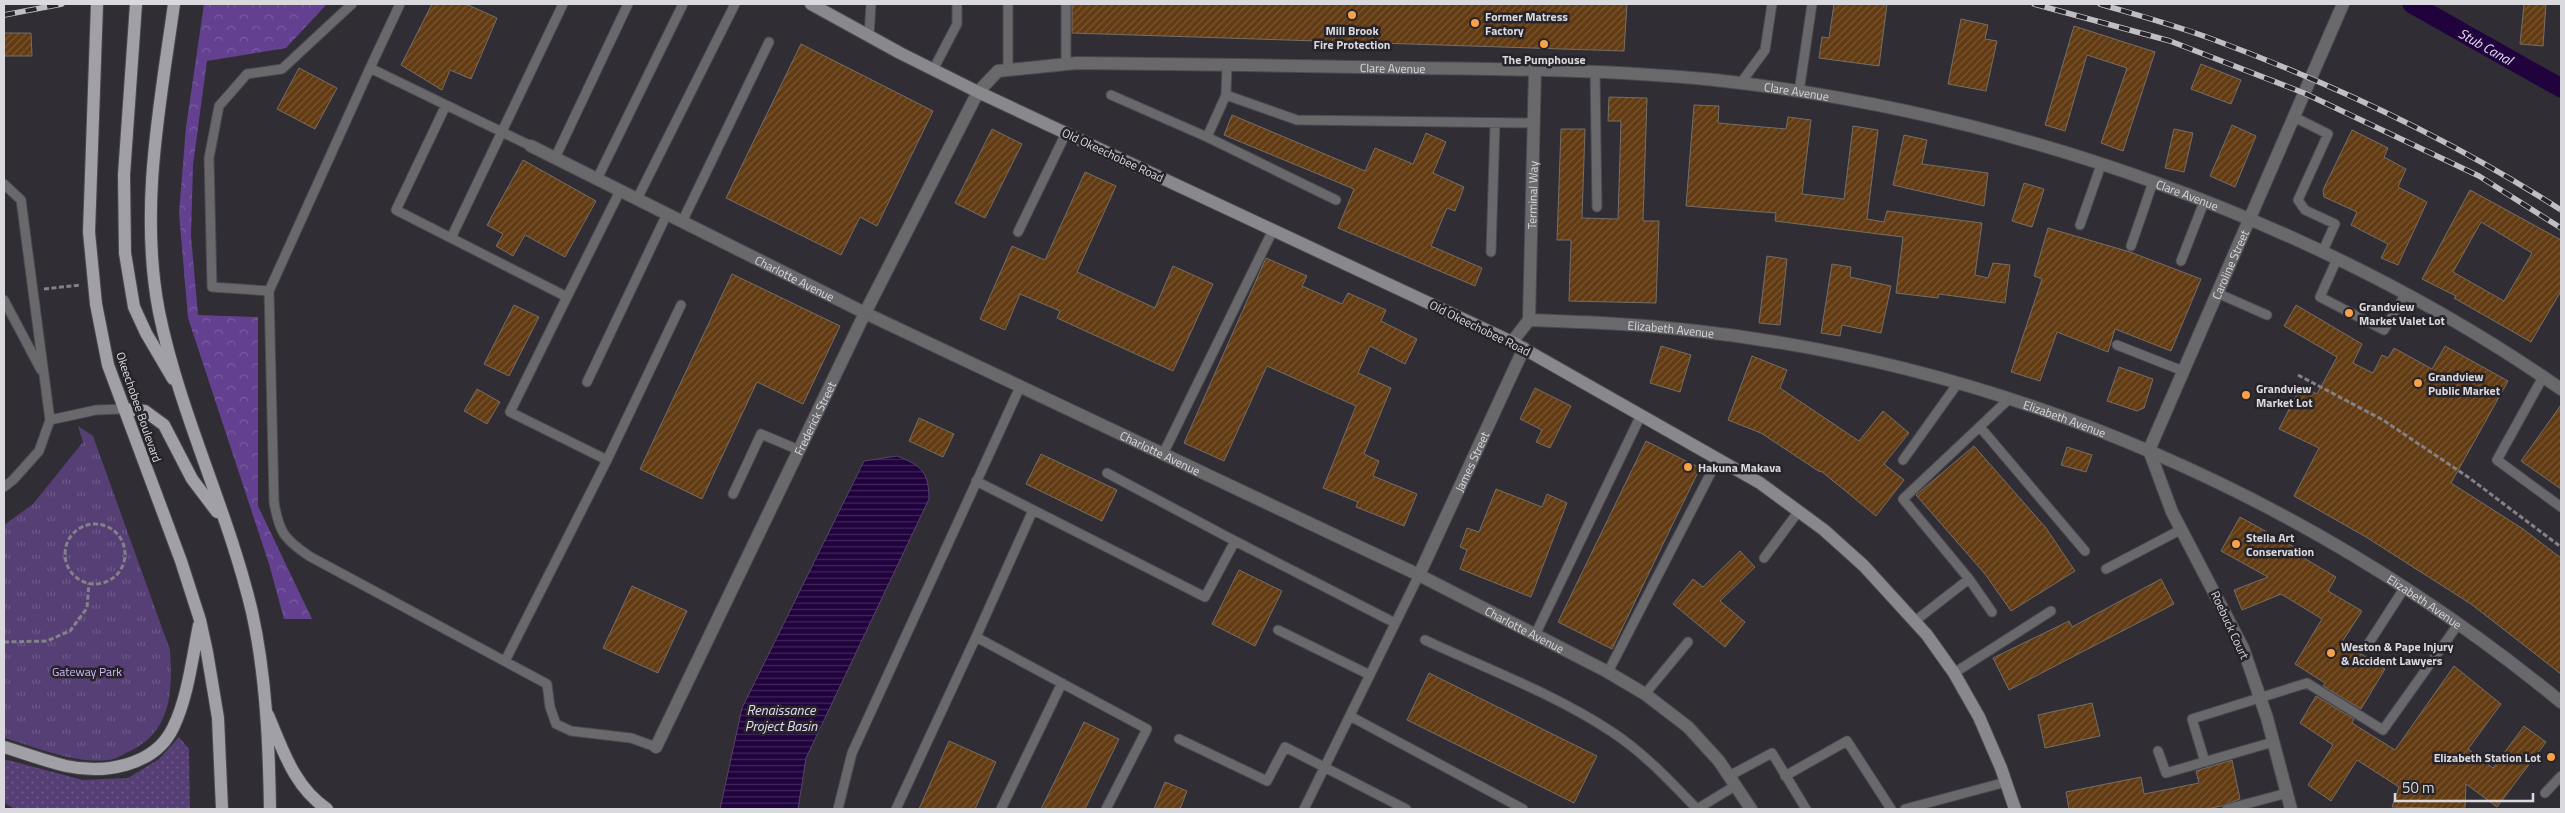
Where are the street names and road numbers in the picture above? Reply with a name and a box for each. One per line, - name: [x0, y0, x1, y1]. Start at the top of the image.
- street label: Clare Avenue: [1360, 58, 1426, 78]
- street label: Clare Avenue: [1763, 77, 1831, 105]
- street label: Old Okeechobee Road: [1059, 123, 1167, 187]
- street label: Terminal Way: [1522, 160, 1542, 229]
- street label: Clare Avenue: [2153, 174, 2221, 215]
- street label: Caroline Street: [2206, 226, 2254, 302]
- street label: Charlotte Avenue: [752, 250, 838, 306]
- street label: Old Okeechobee Road: [1426, 295, 1534, 361]
- street label: Elizabeth Avenue: [1627, 315, 1715, 342]
- street label: Okeechobee Boulevard: [111, 349, 167, 465]
- street label: Frederick Street: [788, 377, 841, 458]
- street label: Elizabeth Avenue: [2021, 394, 2109, 442]
- street label: Charlotte Avenue: [1117, 425, 1204, 480]
- street label: James Street: [1449, 427, 1494, 495]
- street label: Elizabeth Avenue: [2383, 569, 2466, 633]
- street label: Roebuck Court: [2206, 588, 2254, 663]
- street label: Charlotte Avenue: [1482, 601, 1568, 658]

